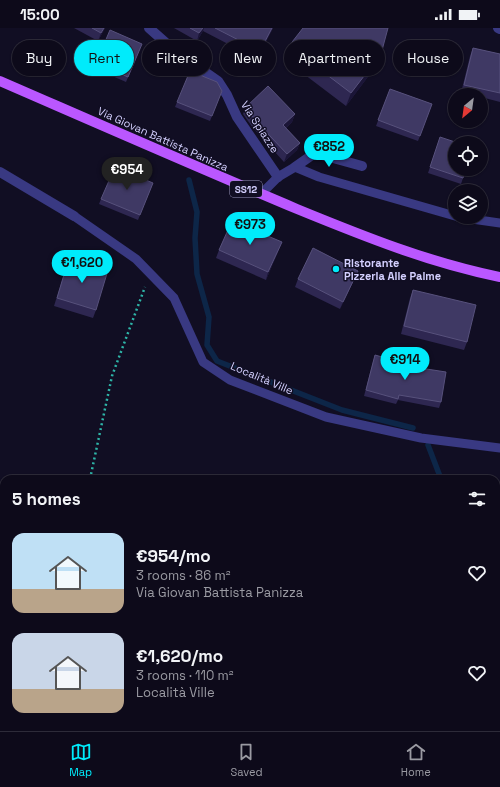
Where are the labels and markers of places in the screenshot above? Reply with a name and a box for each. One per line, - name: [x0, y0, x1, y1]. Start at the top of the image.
- pin: €852: [305, 134, 353, 168]
- pin: €954: [103, 157, 151, 191]
- pin: €973: [226, 212, 274, 246]
- pin: €1,620: [49, 250, 115, 284]
- place label: Ristorante Pizzeria Alle Palme: [344, 256, 441, 283]
- marker: Ristorante Pizzeria Alle Palme: [331, 264, 341, 274]
- pin: €914: [381, 347, 429, 381]

